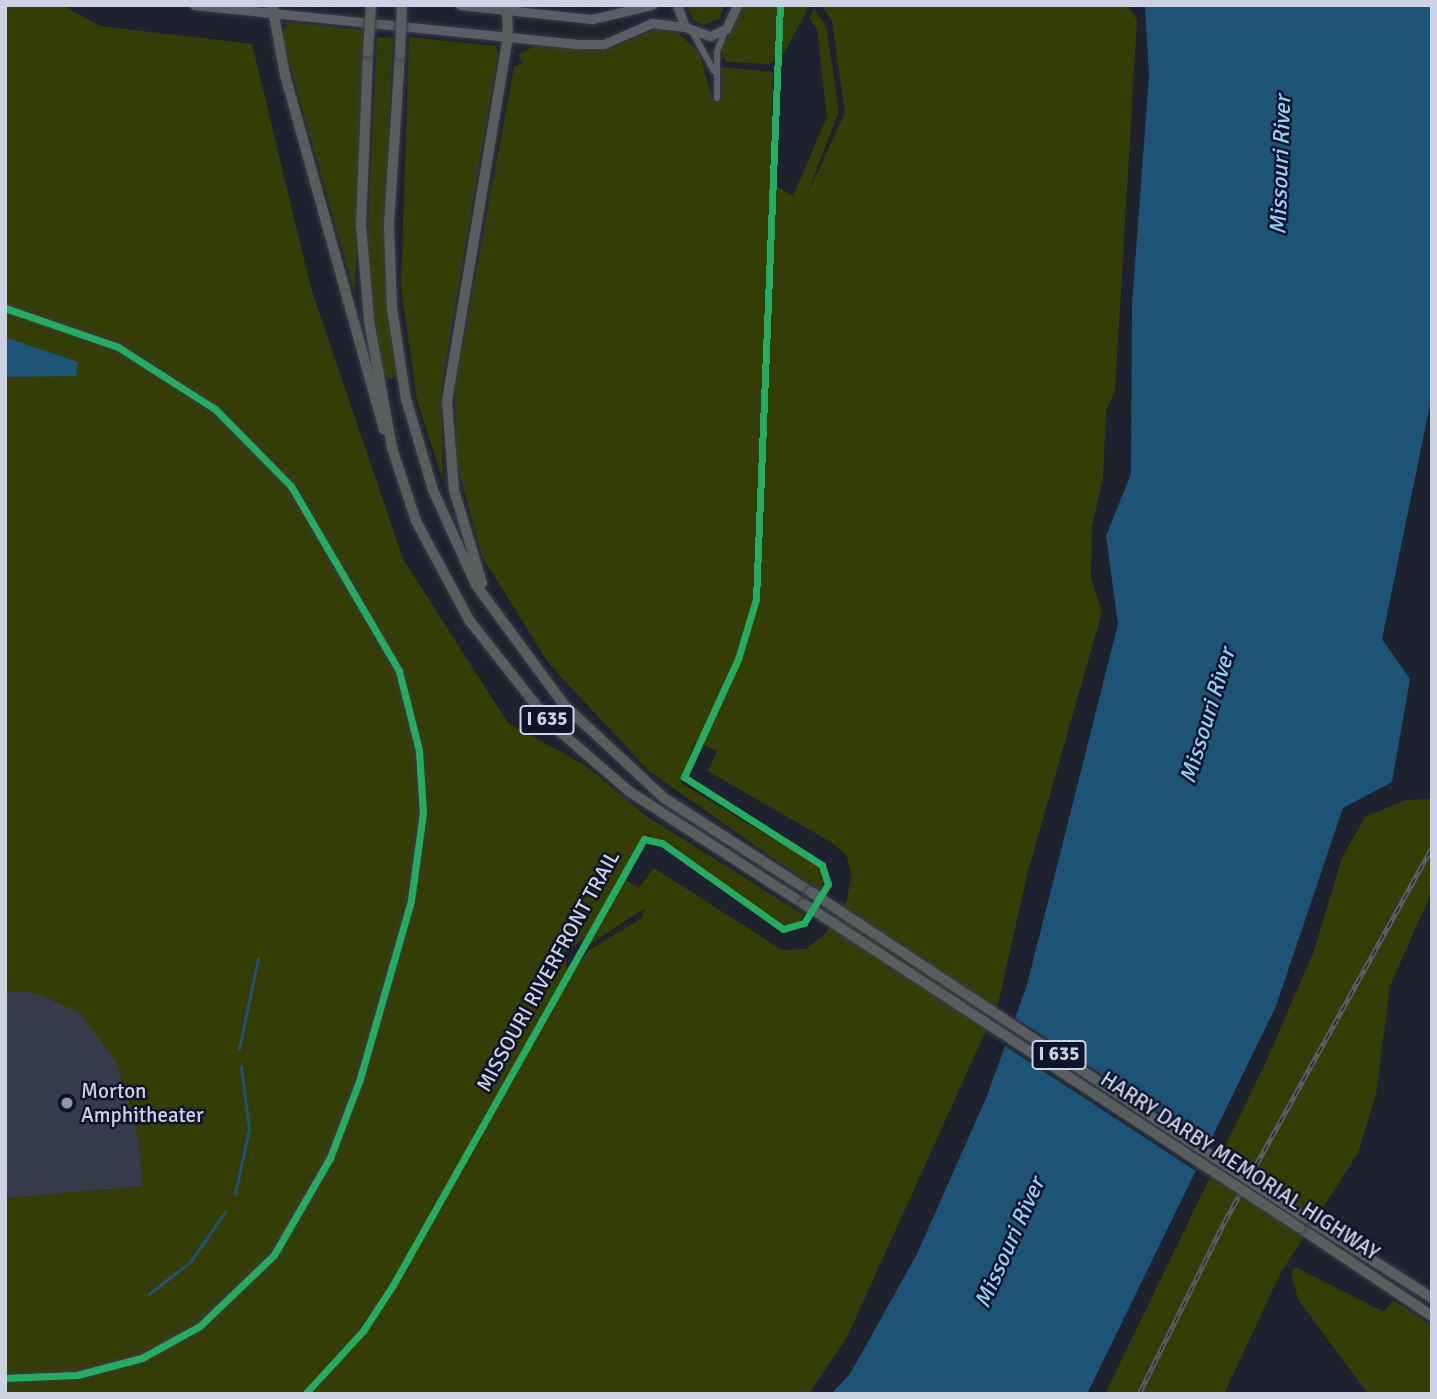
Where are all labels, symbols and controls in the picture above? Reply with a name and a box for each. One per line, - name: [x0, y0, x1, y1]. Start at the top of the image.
- water label: Missouri River: [1265, 95, 1297, 235]
- water label: Missouri River: [1174, 645, 1242, 787]
- road number: I 635: [519, 705, 575, 736]
- street label: MISSOURI RIVERFRONT TRAIL: [471, 846, 625, 1096]
- road number: I 635: [1031, 1040, 1087, 1070]
- street label: HARRY DARBY MEMORIAL HIGHWAY: [1096, 1066, 1384, 1266]
- place label: Morton Amphitheater: [81, 1078, 204, 1128]
- marker: Morton Amphitheater: [59, 1095, 75, 1111]
- water label: Missouri River: [969, 1174, 1051, 1312]

